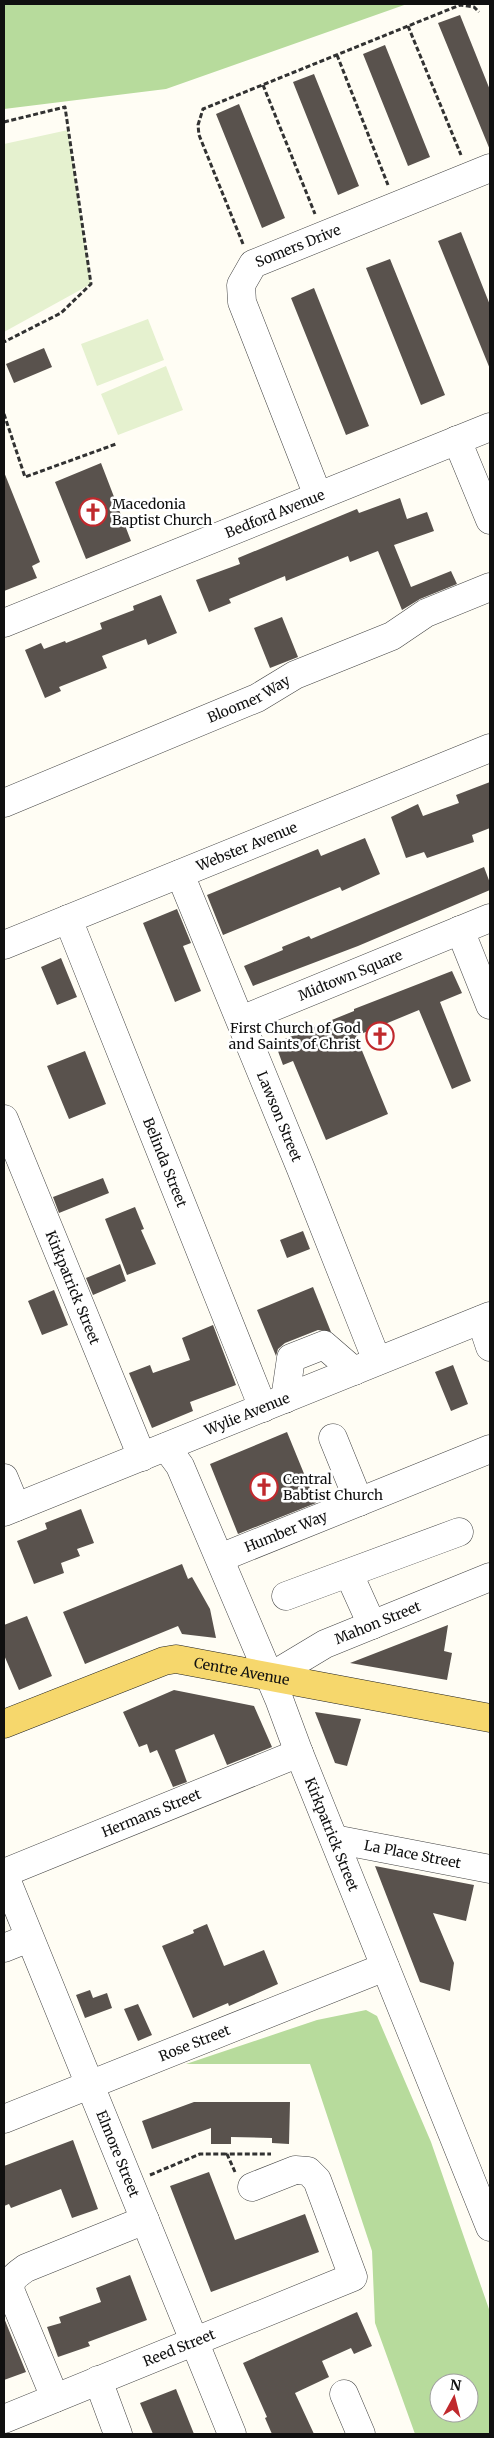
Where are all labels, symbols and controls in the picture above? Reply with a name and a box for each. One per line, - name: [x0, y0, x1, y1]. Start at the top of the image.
- street label: Somers Drive: [253, 220, 343, 271]
- street label: Bedford Avenue: [222, 486, 327, 542]
- place label: Macedonia Baptist Church: [112, 495, 212, 529]
- church icon: Macedonia Baptist Church: [78, 497, 108, 527]
- street label: Bloomer Way: [205, 671, 294, 727]
- street label: Webster Avenue: [193, 818, 300, 875]
- street label: Midtown Square: [295, 946, 405, 1005]
- place label: First Church of God and Saints of Christ: [229, 1019, 362, 1053]
- church icon: First Church of God and Saints of Christ: [365, 1021, 395, 1051]
- street label: Lawson Street: [253, 1068, 306, 1165]
- street label: Belinda Street: [139, 1115, 191, 1210]
- street label: Kirkpatrick Street: [42, 1228, 104, 1348]
- street label: Wylie Avenue: [201, 1389, 292, 1440]
- place label: Central Babtist Church: [283, 1470, 383, 1504]
- church icon: Central Babtist Church: [249, 1472, 279, 1502]
- street label: Humber Way: [242, 1506, 331, 1556]
- street label: Mahon Street: [332, 1597, 424, 1648]
- street label: Centre Avenue: [193, 1654, 291, 1689]
- street label: Kirkpatrick Street: [301, 1775, 363, 1894]
- street label: Hermans Street: [99, 1785, 204, 1841]
- street label: La Place Street: [363, 1836, 463, 1872]
- street label: Rose Street: [156, 2020, 233, 2065]
- street label: Elmore Street: [92, 2108, 144, 2200]
- street label: Reed Street: [140, 2325, 218, 2371]
- north arrow: [429, 2373, 479, 2423]
- text: N: [449, 2375, 462, 2395]

